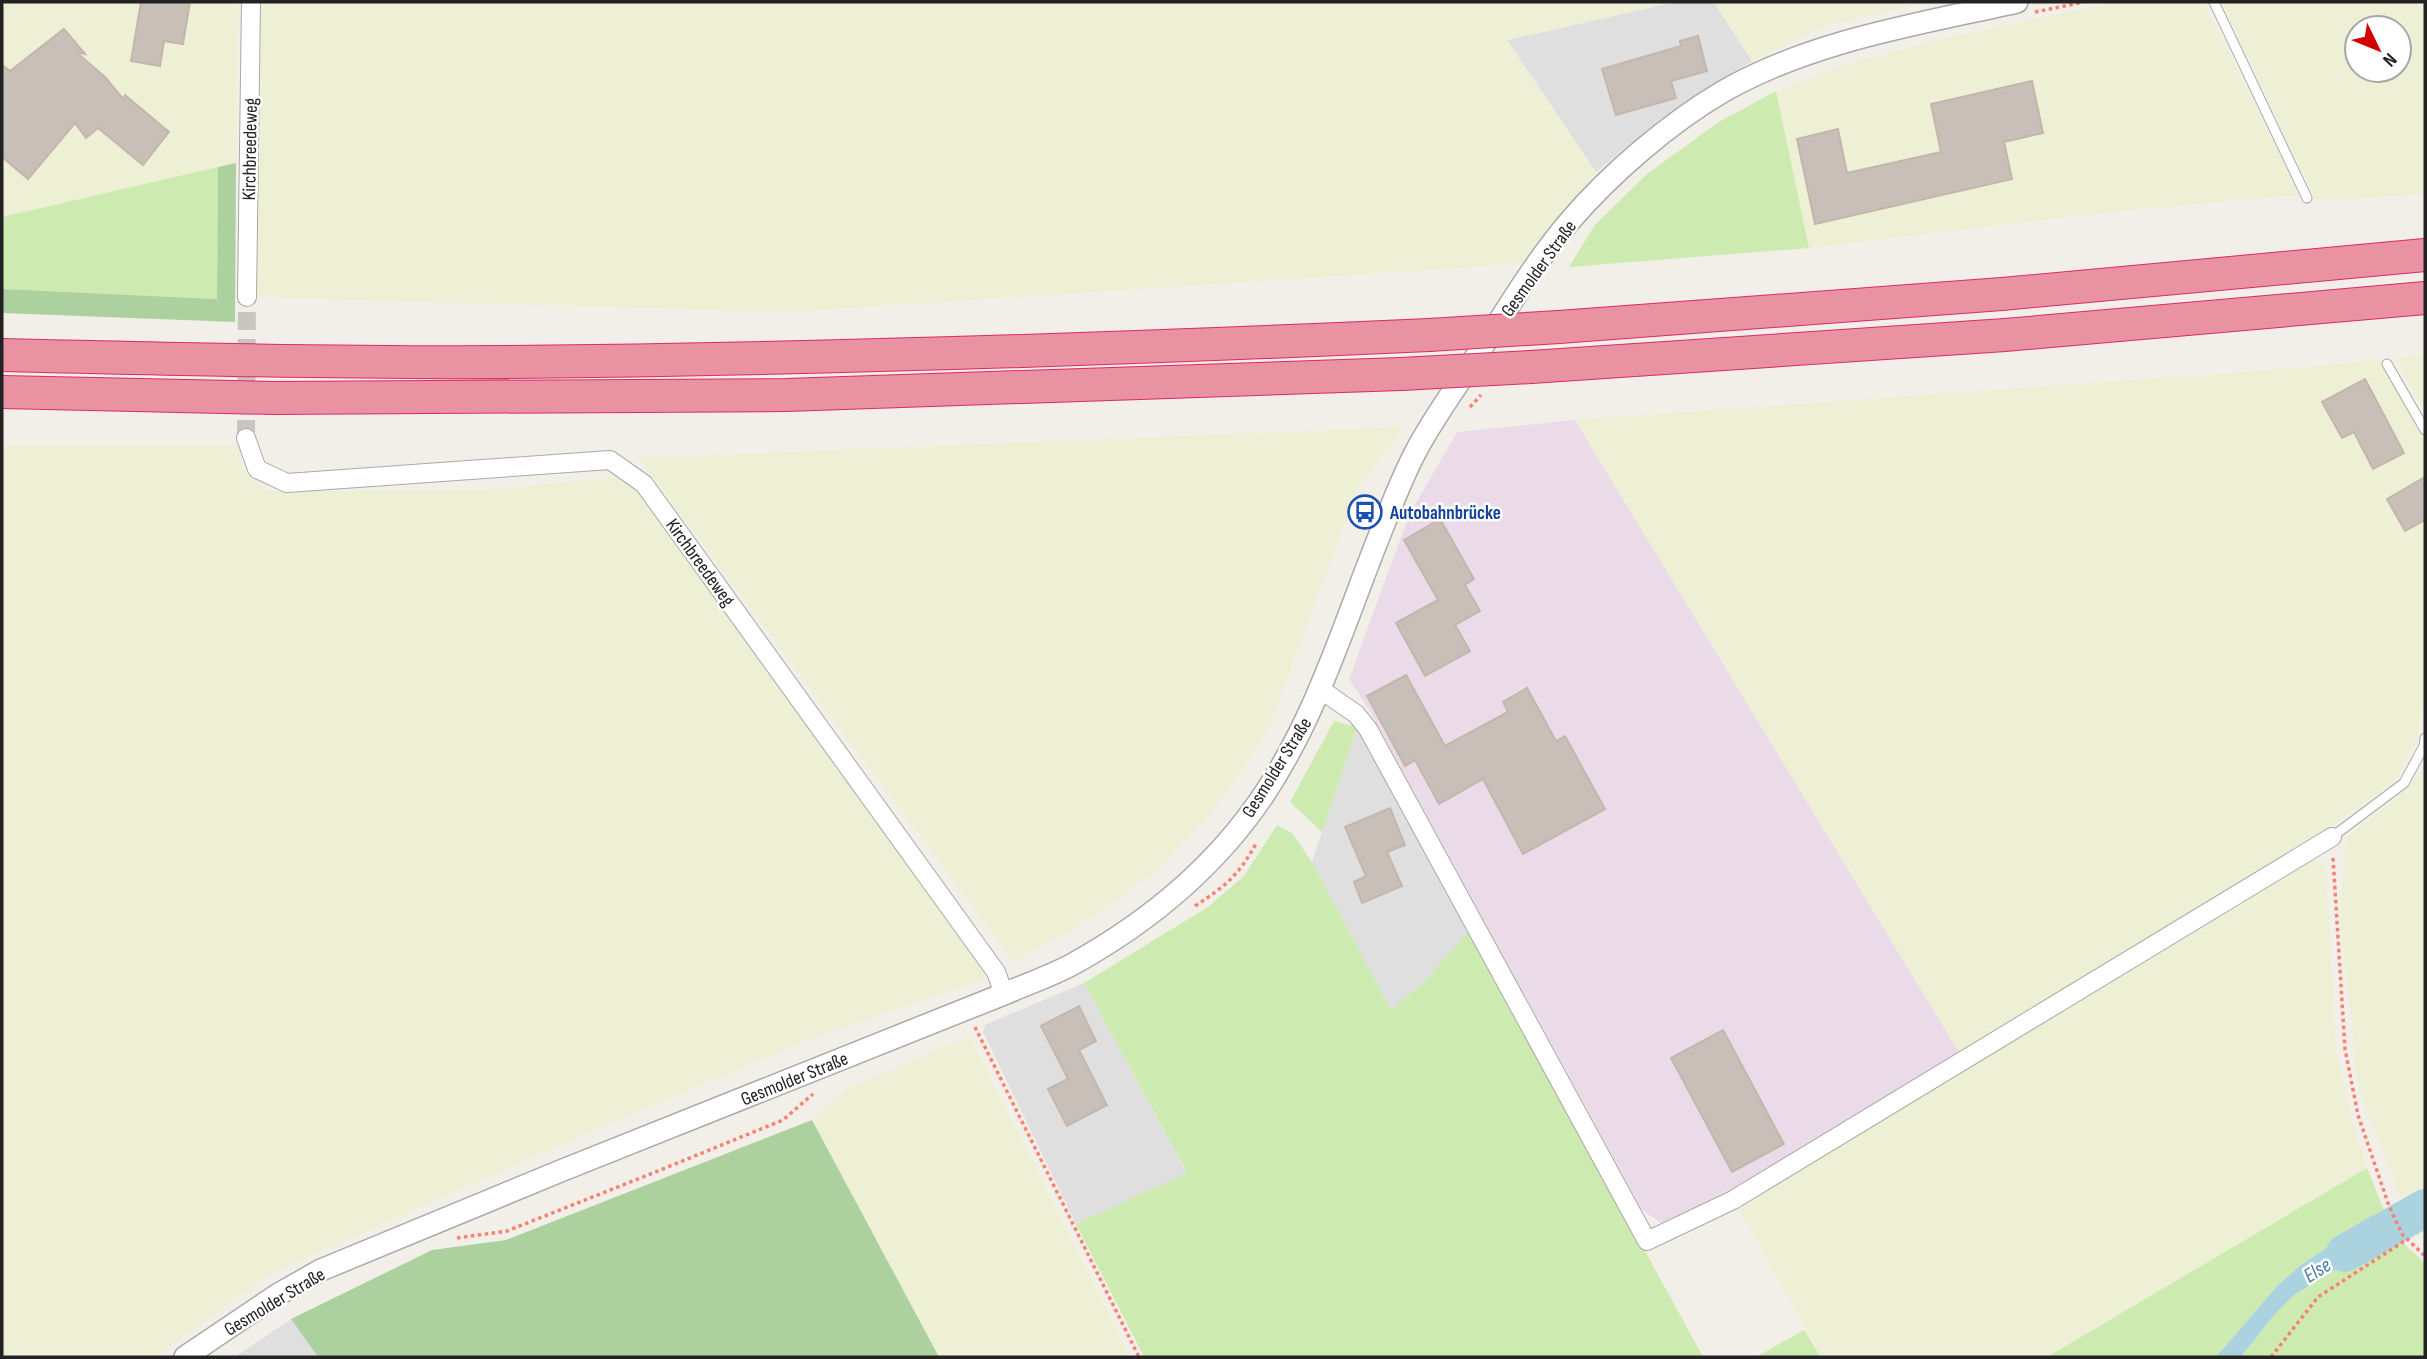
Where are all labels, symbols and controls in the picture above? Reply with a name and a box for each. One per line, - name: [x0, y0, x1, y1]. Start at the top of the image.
- north arrow: [2343, 14, 2413, 84]
- text: N: [2377, 48, 2401, 71]
- street label: Kirchbreedeweg: [238, 97, 263, 201]
- street label: Gesmolder Straße: [1497, 216, 1582, 322]
- bus stop icon: Autobahnbrücke: [1346, 493, 1384, 531]
- place label: Autobahnbrücke: [1389, 502, 1501, 525]
- street label: Kirchbreedeweg: [660, 515, 740, 612]
- street label: Gesmolder Straße: [1237, 714, 1317, 822]
- street label: Gesmolder Straße: [738, 1047, 852, 1111]
- water label: Else: [2299, 1252, 2336, 1288]
- street label: Gesmolder Straße: [220, 1263, 329, 1341]

